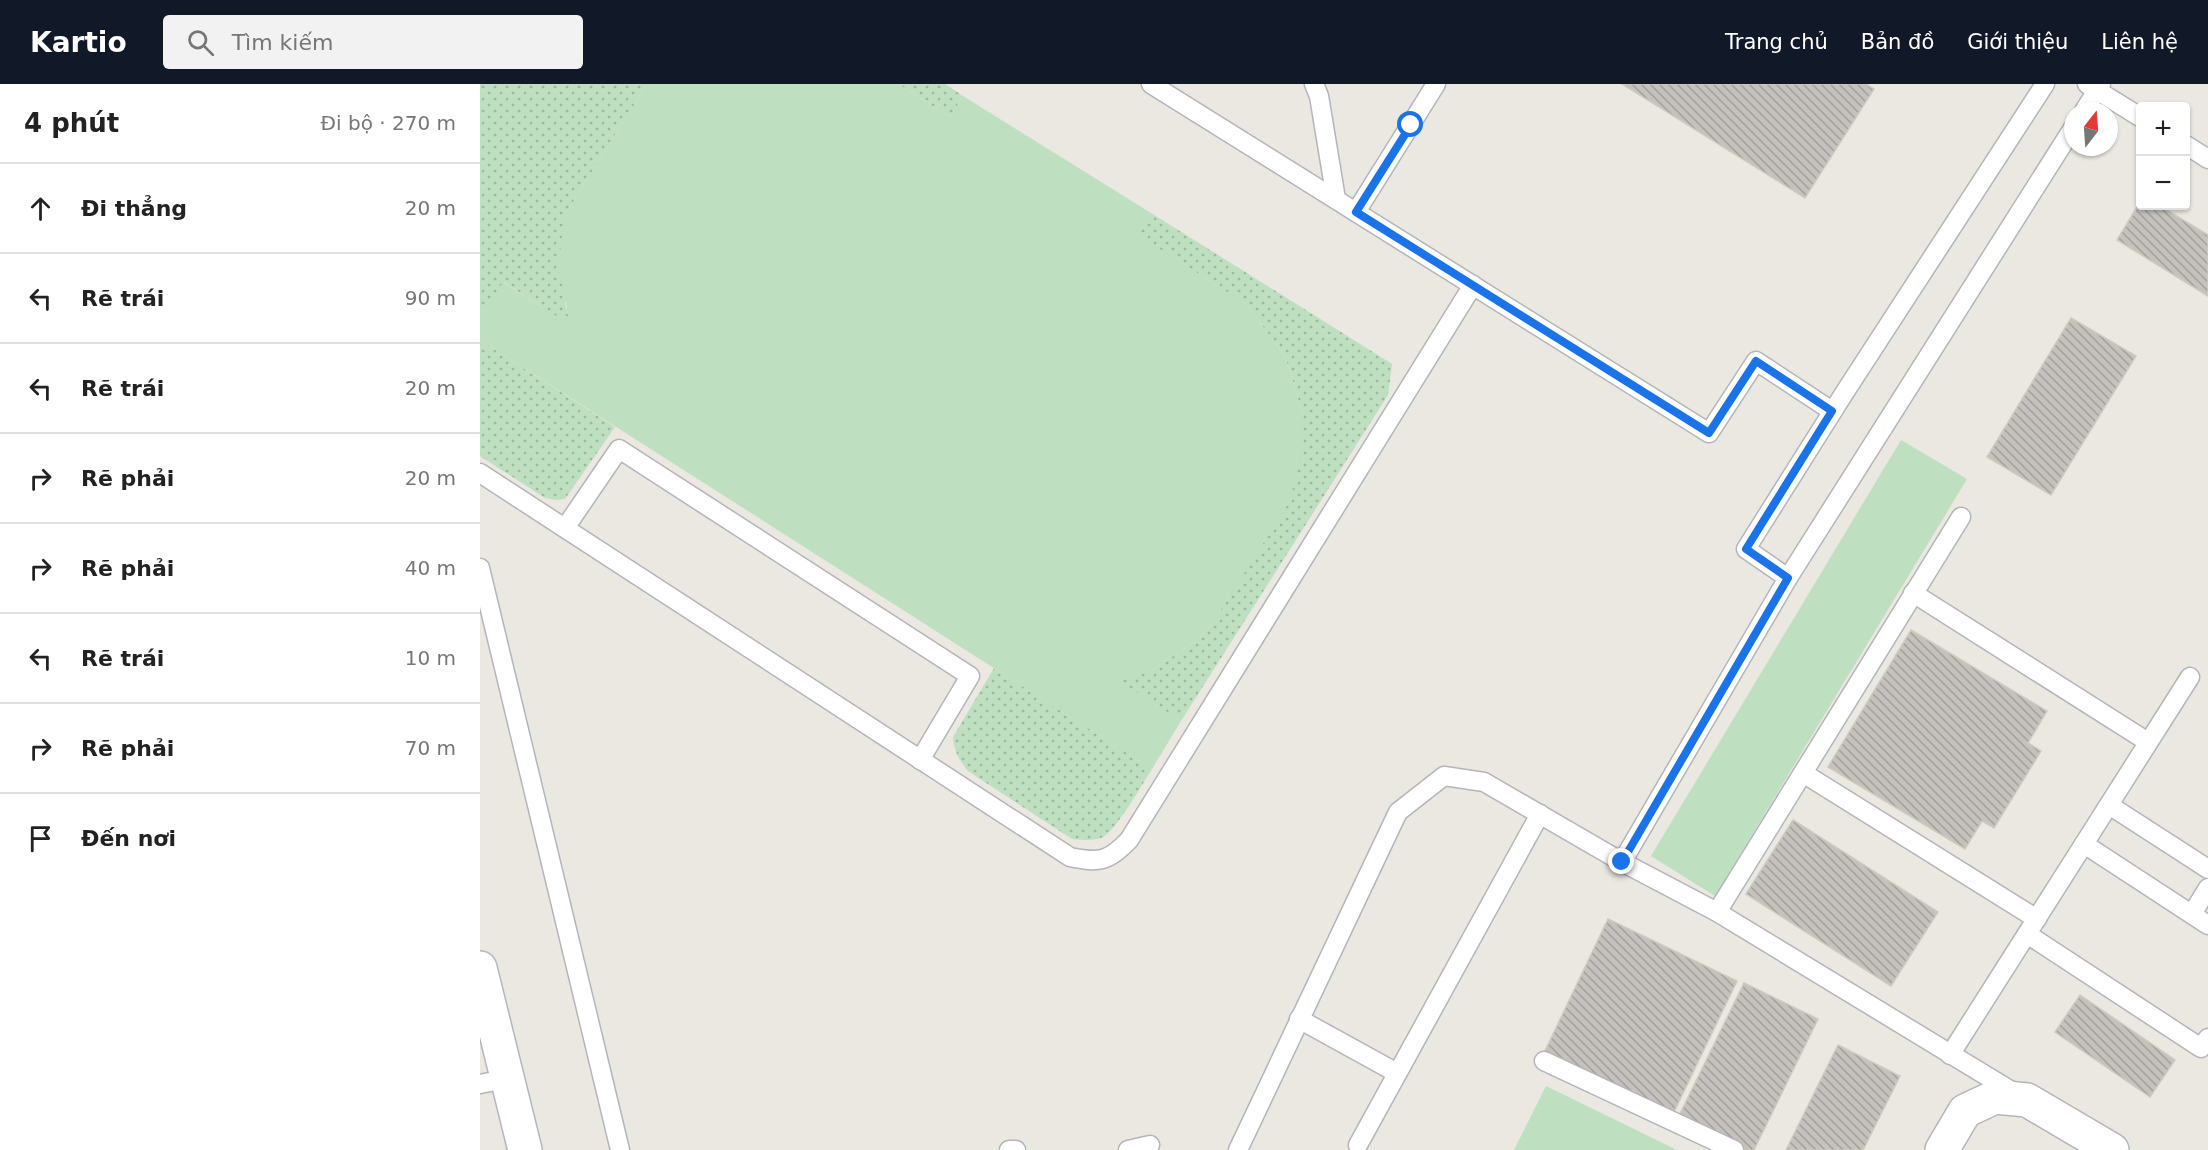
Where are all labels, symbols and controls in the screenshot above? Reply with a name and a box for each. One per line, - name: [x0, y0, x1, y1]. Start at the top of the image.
- search box: [163, 15, 583, 69]
- text: Kartio: [30, 26, 127, 59]
- icon: search: [184, 26, 217, 59]
- text: Tìm kiếm: [232, 30, 333, 55]
- text: Trang chủ: [1725, 30, 1828, 54]
- text: Bản đồ: [1861, 30, 1934, 54]
- text: Giới thiệu: [1967, 30, 2068, 54]
- text: Liên hệ: [2101, 30, 2178, 54]
- north arrow: [2064, 102, 2118, 156]
- map controls: [2136, 102, 2190, 210]
- button: +: [2136, 102, 2190, 156]
- text: 4 phút: [24, 108, 119, 138]
- text: Đi bộ · 270 m: [321, 111, 456, 135]
- route start: [1397, 111, 1423, 137]
- button: −: [2136, 156, 2190, 210]
- icon: ahead: [24, 192, 57, 225]
- text: Đi thẳng: [81, 196, 187, 221]
- text: 20 m: [405, 196, 456, 220]
- icon: left: [24, 282, 57, 315]
- text: Rẽ trái: [81, 286, 164, 311]
- text: 90 m: [405, 286, 456, 310]
- icon: left: [24, 372, 57, 405]
- text: Rẽ trái: [81, 376, 164, 401]
- text: 20 m: [405, 376, 456, 400]
- icon: right: [24, 462, 57, 495]
- text: Rẽ phải: [81, 466, 174, 491]
- text: 20 m: [405, 466, 456, 490]
- icon: right: [24, 552, 57, 585]
- text: Rẽ phải: [81, 556, 174, 581]
- text: 40 m: [405, 556, 456, 580]
- icon: left: [24, 642, 57, 675]
- text: Rẽ trái: [81, 646, 164, 671]
- text: 10 m: [405, 646, 456, 670]
- icon: right: [24, 732, 57, 765]
- text: Rẽ phải: [81, 736, 174, 761]
- text: 70 m: [405, 736, 456, 760]
- icon: arrive: [24, 822, 57, 855]
- text: Đến nơi: [81, 826, 176, 851]
- route end: [1608, 848, 1634, 874]

